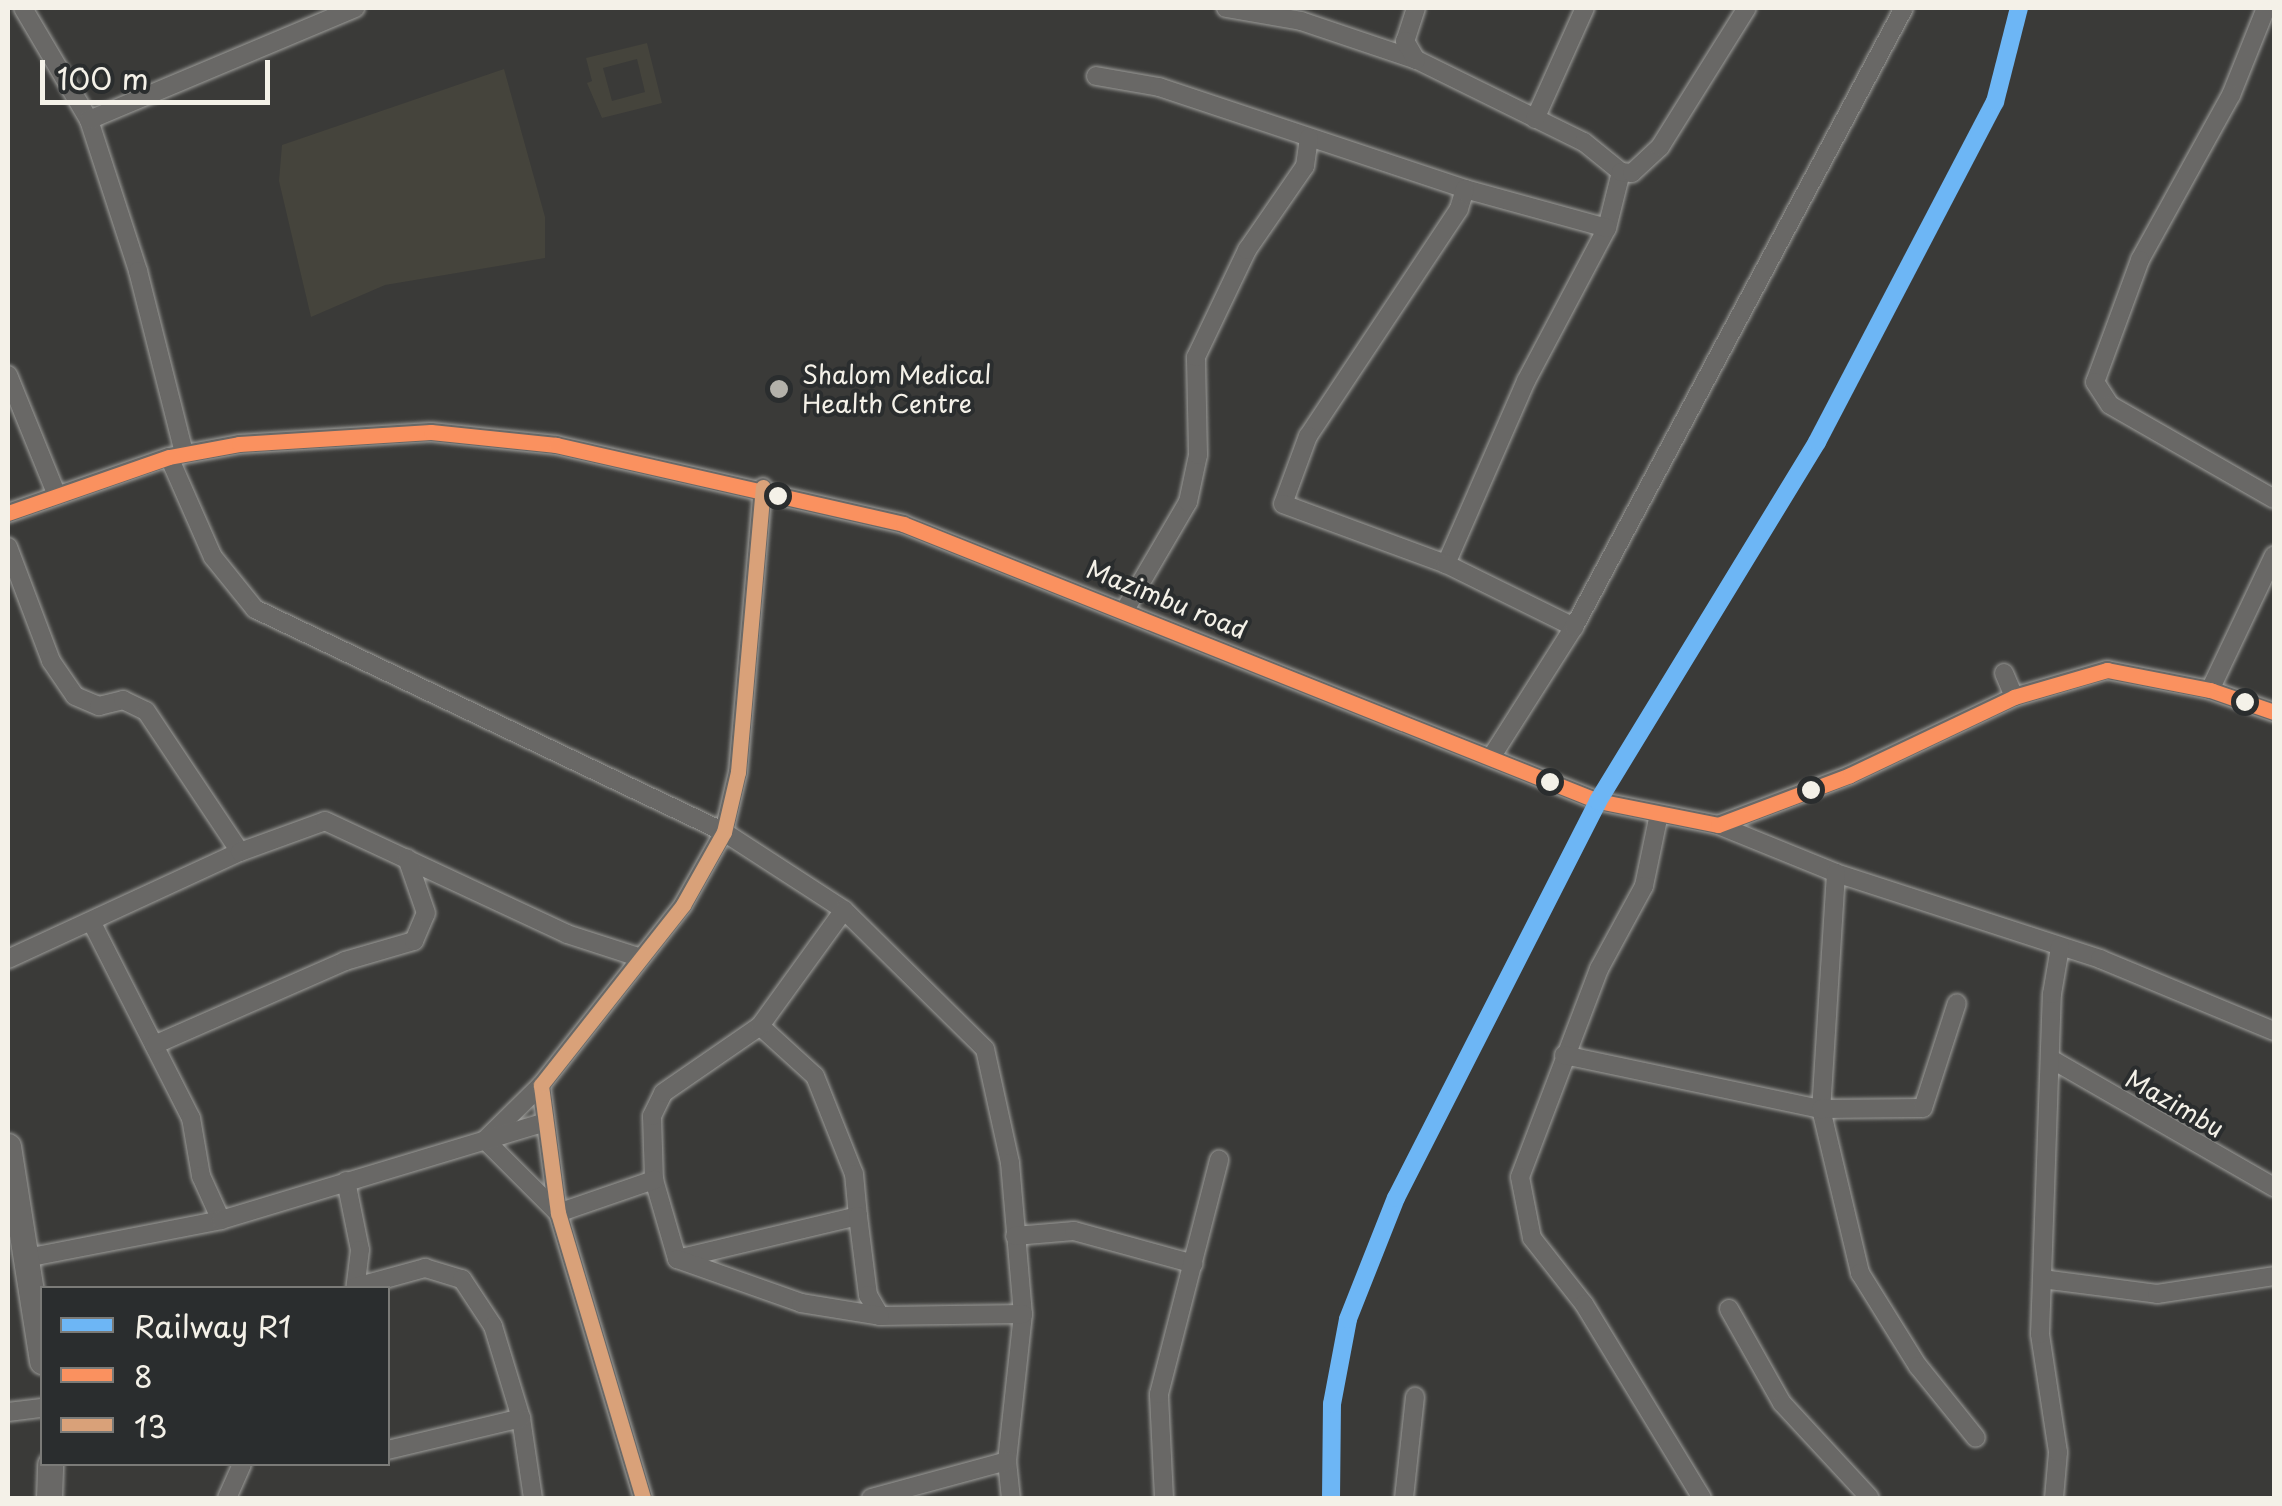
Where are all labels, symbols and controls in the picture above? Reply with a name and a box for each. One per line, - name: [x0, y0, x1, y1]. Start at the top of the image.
- scale bar: [45, 40, 275, 102]
- text: 100 m: [57, 55, 149, 100]
- place label: Shalom Medical Health Centre: [802, 360, 993, 419]
- marker: Shalom Medical Health Centre: [766, 376, 792, 402]
- unlabelled marker: [768, 486, 788, 506]
- street label: Mazimbu road: [1082, 553, 1252, 645]
- unlabelled marker: [2235, 692, 2255, 712]
- unlabelled marker: [1540, 772, 1560, 792]
- unlabelled marker: [1801, 780, 1821, 800]
- street label: Mazimbu: [2120, 1063, 2230, 1143]
- legend: [40, 1286, 390, 1466]
- text: Railway R1: [134, 1303, 291, 1348]
- text: 8: [134, 1353, 153, 1398]
- text: 13: [134, 1403, 167, 1448]

